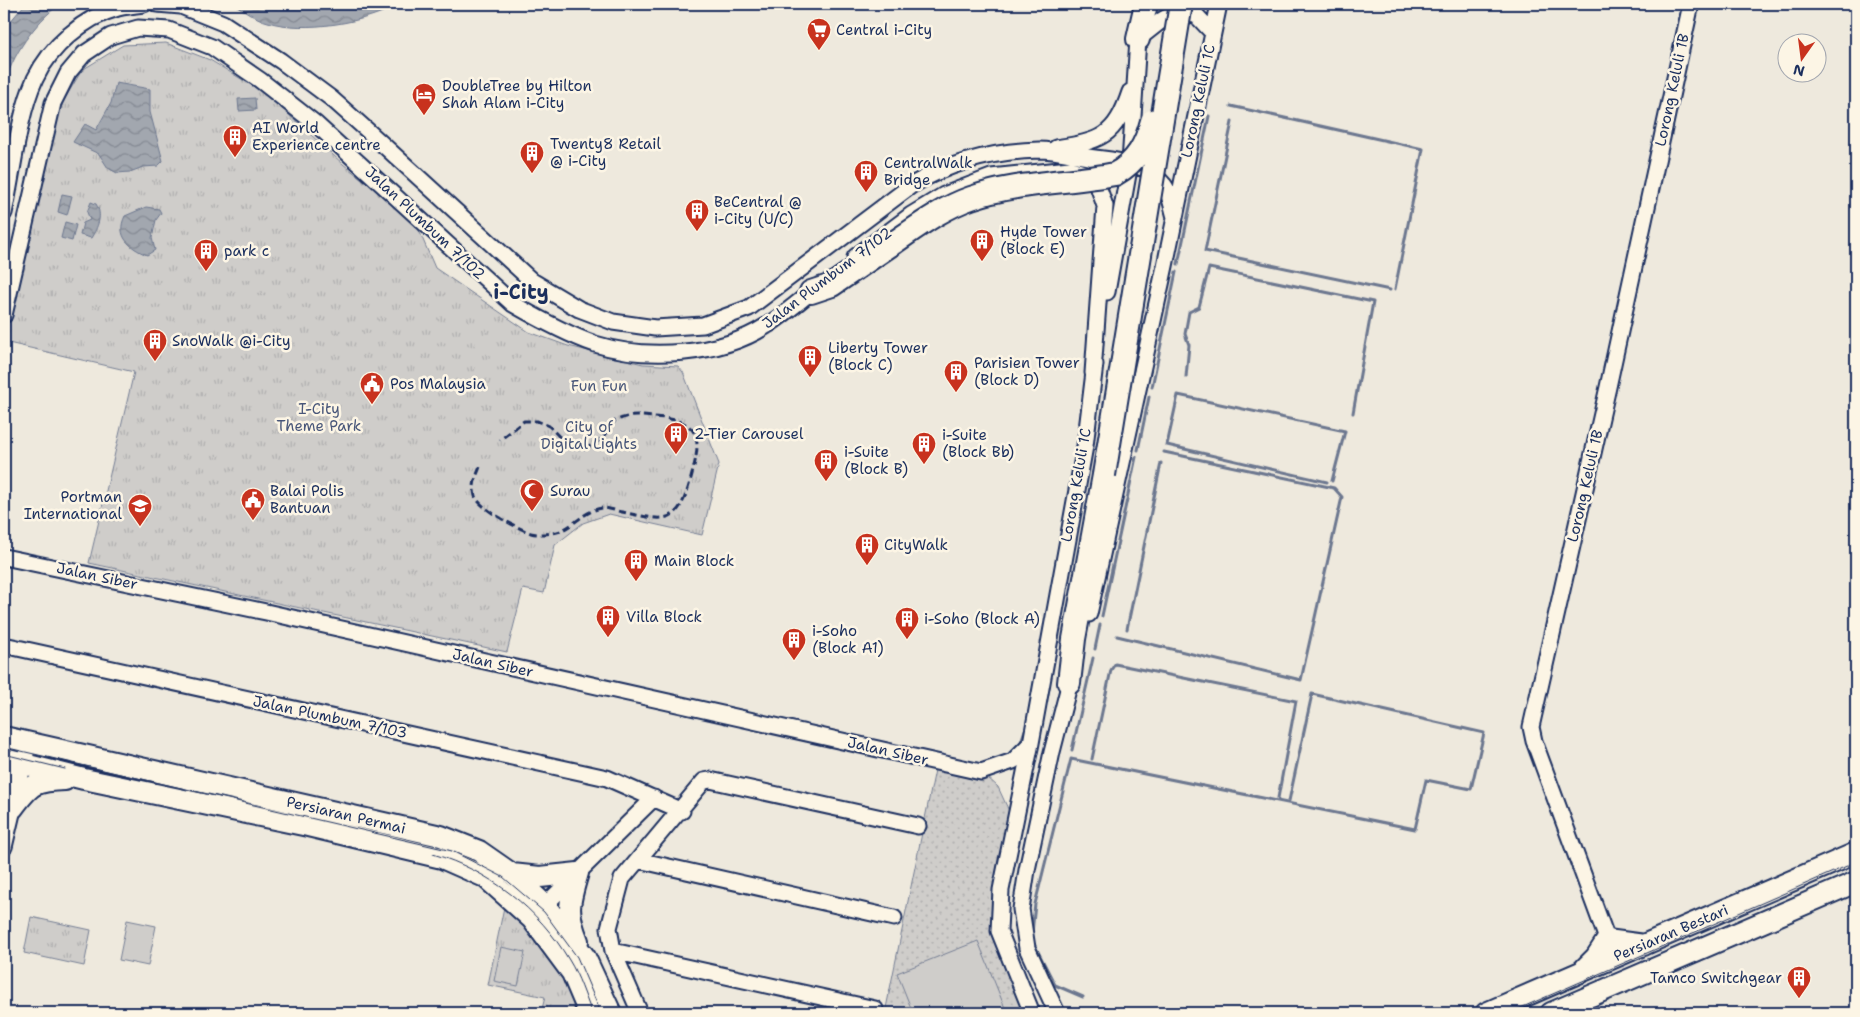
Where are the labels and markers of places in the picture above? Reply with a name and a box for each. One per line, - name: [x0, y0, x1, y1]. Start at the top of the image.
- supermarket icon: Central i-City: [806, 17, 832, 51]
- place label: Central i-City: [836, 20, 932, 40]
- place label: DoubleTree by Hilton Shah Alam i-City: [442, 76, 592, 113]
- hotel icon: DoubleTree by Hilton Shah Alam i-City: [411, 82, 437, 116]
- place label: AI World Experience centre: [252, 118, 381, 155]
- building icon: AI World Experience centre: [222, 124, 248, 158]
- place label: Twenty8 Retail @ i-City: [550, 134, 661, 171]
- building icon: Twenty8 Retail @ i-City: [519, 140, 545, 174]
- place label: CentralWalk Bridge: [884, 153, 973, 190]
- building icon: CentralWalk Bridge: [853, 159, 879, 193]
- place label: BeCentral @ i-City (U/C): [714, 192, 802, 229]
- building icon: BeCentral @ i-City (U/C): [684, 198, 710, 232]
- place label: Hyde Tower (Block E): [1000, 222, 1087, 259]
- building icon: Hyde Tower (Block E): [969, 228, 995, 262]
- building icon: park c: [193, 238, 219, 272]
- place label: park c: [224, 241, 269, 261]
- building icon: SnoWalk @i-City: [142, 328, 168, 362]
- place label: SnoWalk @i-City: [172, 331, 291, 351]
- place label: Liberty Tower (Block C): [828, 338, 928, 375]
- building icon: Liberty Tower (Block C): [797, 344, 823, 378]
- place label: Parisien Tower (Block D): [974, 353, 1080, 390]
- building icon: Parisien Tower (Block D): [943, 359, 969, 393]
- public building icon: Pos Malaysia: [359, 371, 385, 405]
- place label: Pos Malaysia: [390, 374, 486, 394]
- building icon: 2-Tier Carousel: [663, 421, 689, 455]
- place label: 2-Tier Carousel: [694, 424, 804, 444]
- place label: i-Suite (Block Bb): [942, 425, 1014, 462]
- building icon: i-Suite (Block Bb): [911, 431, 937, 465]
- place label: i-Suite (Block B): [844, 442, 908, 479]
- building icon: i-Suite (Block B): [813, 448, 839, 482]
- mosque icon: Surau: [519, 478, 545, 512]
- place label: Balai Polis Bantuan: [270, 481, 344, 518]
- place label: Surau: [550, 481, 590, 501]
- place label: Portman International: [24, 487, 122, 524]
- public building icon: Balai Polis Bantuan: [240, 487, 266, 521]
- school or university icon: Portman International: [127, 493, 153, 527]
- building icon: CityWalk: [854, 532, 880, 566]
- place label: CityWalk: [884, 535, 948, 555]
- building icon: Main Block: [623, 548, 649, 582]
- place label: Main Block: [654, 551, 734, 571]
- building icon: Villa Block: [595, 604, 621, 638]
- building icon: i-Soho (Block A): [894, 606, 920, 640]
- place label: Villa Block: [626, 607, 702, 627]
- place label: i-Soho (Block A): [924, 609, 1040, 629]
- place label: i-Soho (Block A1): [812, 621, 884, 658]
- building icon: i-Soho (Block A1): [781, 627, 807, 661]
- building icon: Tamco Switchgear: [1786, 965, 1812, 999]
- place label: Tamco Switchgear: [1650, 968, 1782, 988]

